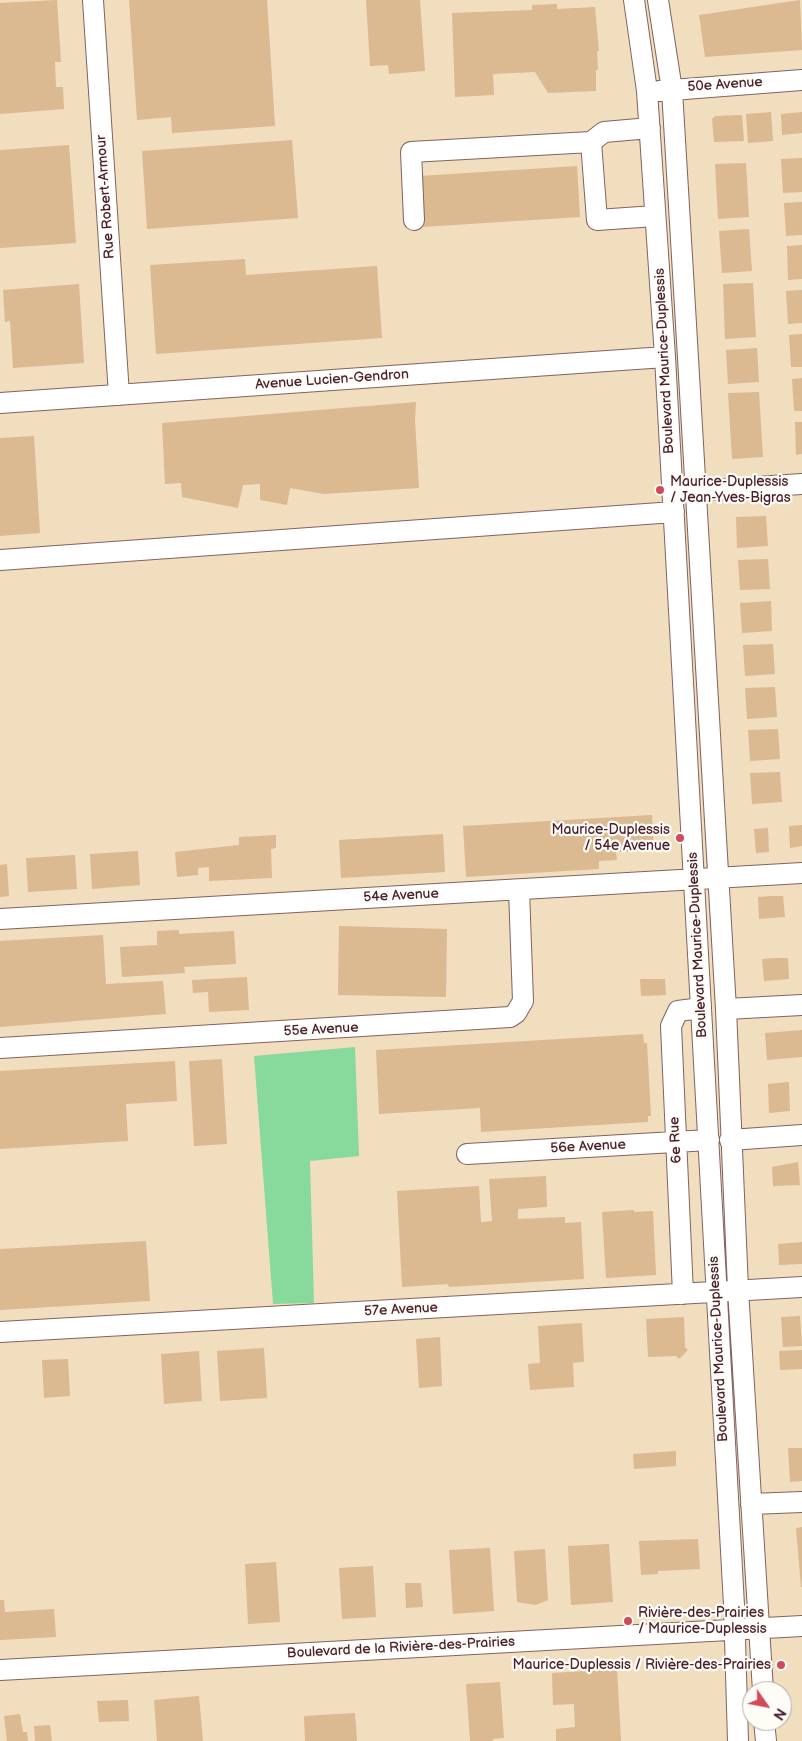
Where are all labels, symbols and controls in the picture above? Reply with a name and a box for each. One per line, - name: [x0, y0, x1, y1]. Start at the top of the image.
- street label: 50e Avenue: [687, 74, 763, 96]
- street label: Rue Robert-Armour: [93, 134, 119, 260]
- street label: Boulevard Maurice-Duplessis: [652, 268, 678, 454]
- street label: Avenue Lucien-Gendron: [255, 366, 409, 394]
- place label: Maurice-Duplessis / Jean-Yves-Bigras: [670, 474, 791, 507]
- marker: Maurice-Duplessis / Jean-Yves-Bigras: [654, 484, 666, 496]
- place label: Maurice-Duplessis / 54e Avenue: [551, 822, 670, 854]
- marker: Maurice-Duplessis / 54e Avenue: [674, 832, 686, 844]
- street label: Boulevard Maurice-Duplessis: [685, 852, 711, 1038]
- street label: 54e Avenue: [363, 886, 439, 906]
- street label: 55e Avenue: [283, 1020, 359, 1040]
- street label: 6e Rue: [666, 1116, 686, 1164]
- street label: 56e Avenue: [550, 1137, 626, 1157]
- street label: Boulevard Maurice-Duplessis: [706, 1256, 732, 1442]
- street label: 57e Avenue: [364, 1300, 438, 1320]
- place label: Rivière-des-Prairies / Maurice-Duplessis: [638, 1605, 767, 1638]
- marker: Rivière-des-Prairies / Maurice-Duplessis: [622, 1615, 634, 1627]
- street label: Boulevard de la Rivière-des-Prairies: [286, 1634, 516, 1662]
- place label: Maurice-Duplessis / Rivière-des-Prairies: [513, 1657, 771, 1673]
- marker: Maurice-Duplessis / Rivière-des-Prairies: [775, 1659, 787, 1671]
- north arrow: [742, 1681, 792, 1731]
- text: N: [769, 1705, 789, 1723]

